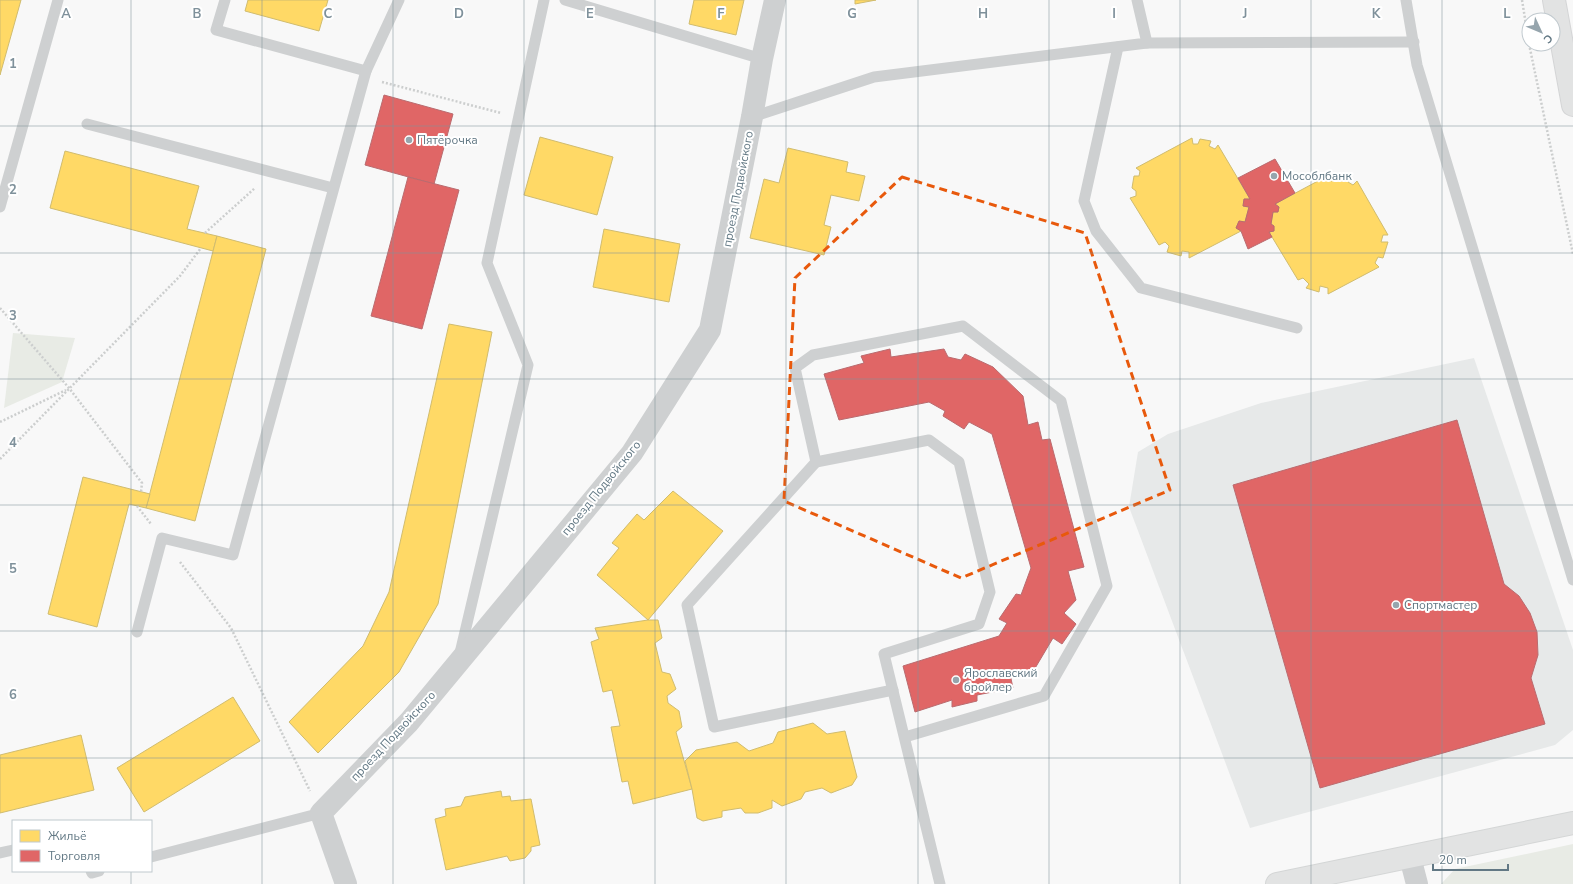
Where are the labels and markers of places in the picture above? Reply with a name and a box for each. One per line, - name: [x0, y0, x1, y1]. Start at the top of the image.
- place label: Пятёрочка: [417, 132, 478, 148]
- marker: Пятёрочка: [404, 135, 414, 145]
- place label: Мособлбанк: [1282, 168, 1352, 184]
- marker: Мособлбанк: [1269, 171, 1279, 181]
- place label: Спортмастер: [1404, 597, 1477, 613]
- marker: Спортмастер: [1391, 600, 1401, 610]
- place label: Ярославский бройлер: [964, 665, 1038, 695]
- marker: Ярославский бройлер: [951, 675, 961, 685]

